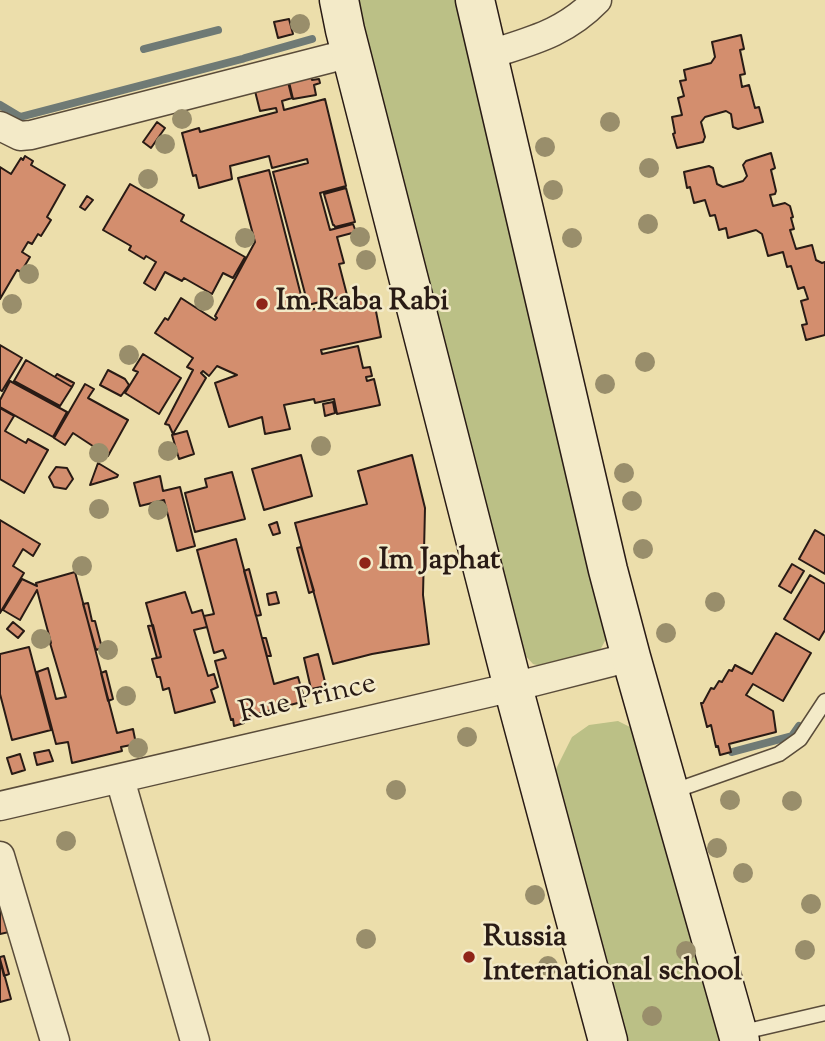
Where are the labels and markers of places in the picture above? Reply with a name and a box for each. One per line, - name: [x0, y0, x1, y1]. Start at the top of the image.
- place label: Im Raba Rabi: [276, 286, 449, 322]
- marker: Im Raba Rabi: [254, 296, 270, 312]
- place label: Im Japhat: [379, 545, 500, 581]
- marker: Im Japhat: [357, 555, 373, 571]
- place label: Russia International school: [483, 922, 742, 992]
- marker: Russia International school: [461, 949, 477, 965]

